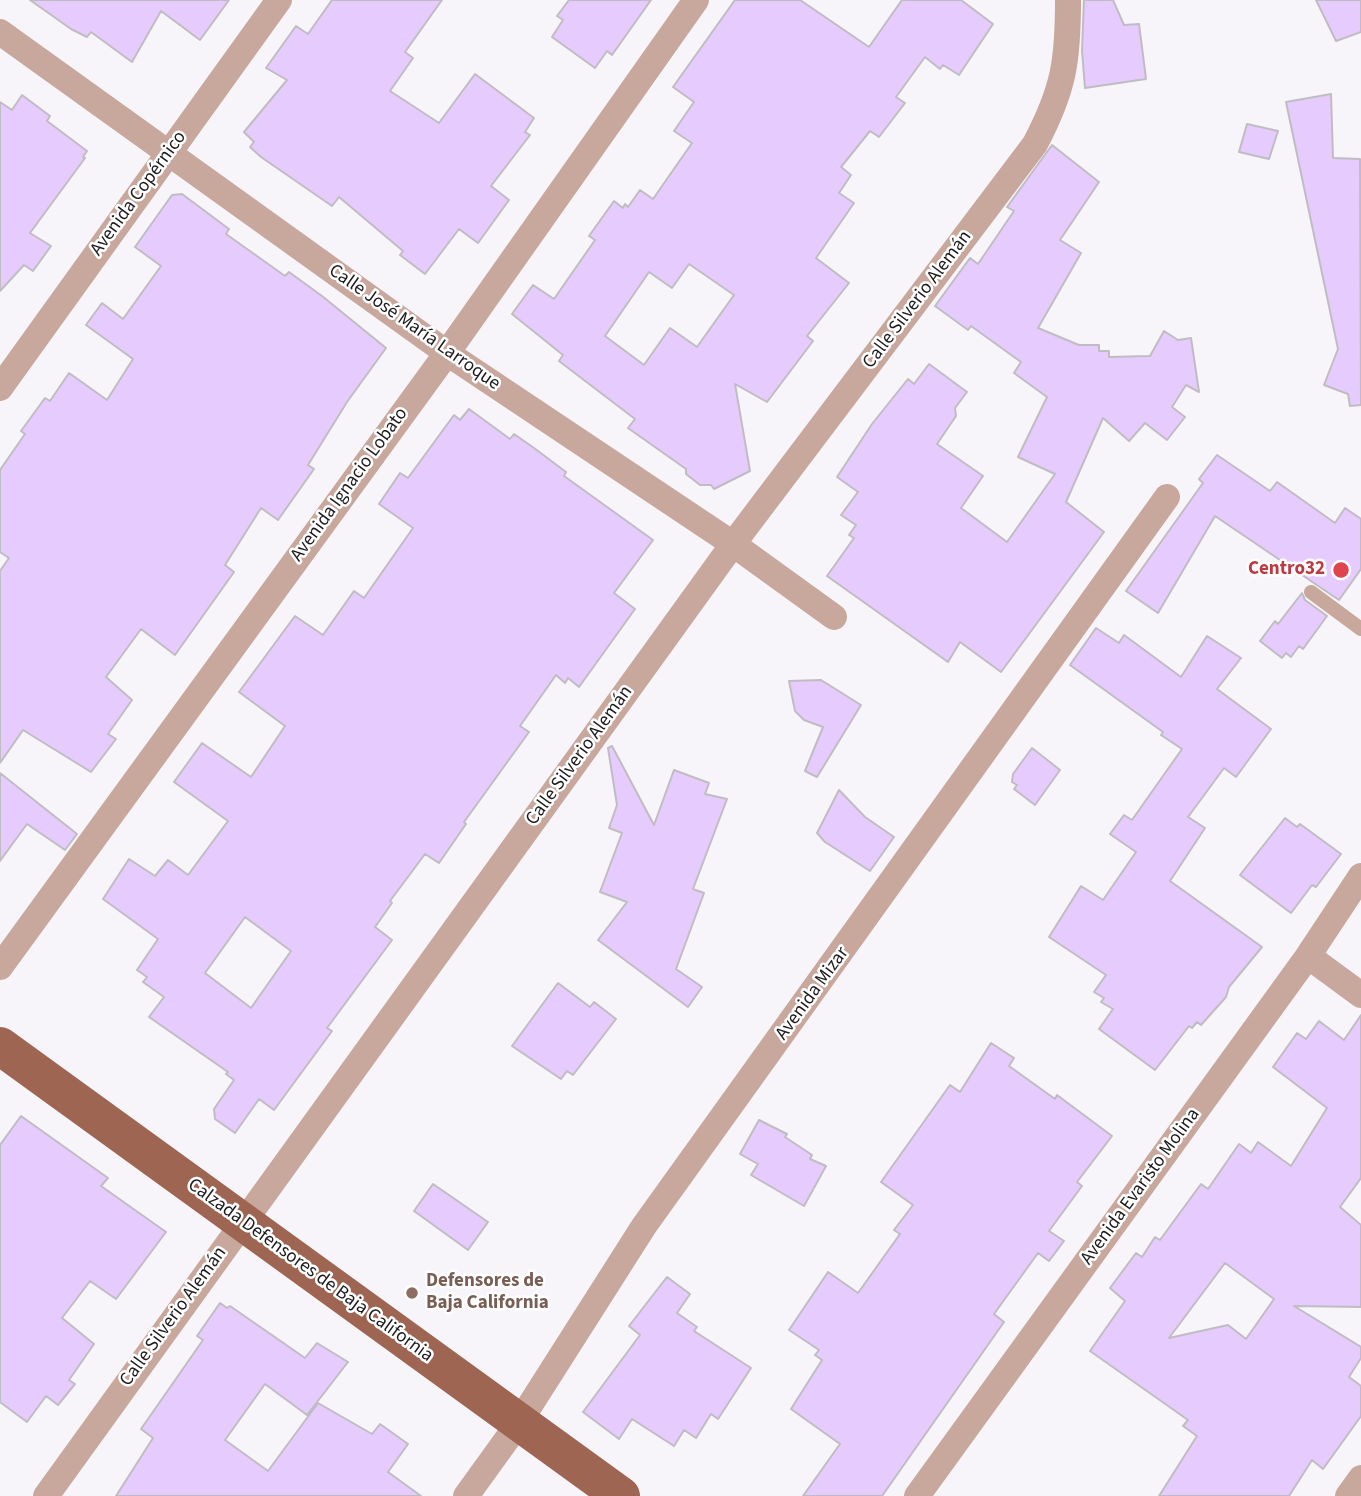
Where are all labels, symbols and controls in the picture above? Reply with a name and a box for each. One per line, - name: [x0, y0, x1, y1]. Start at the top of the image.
- street label: Avenida Copérnico: [86, 127, 192, 261]
- street label: Calle Silverio Alemán: [859, 226, 977, 374]
- street label: Calle José María Larroque: [324, 260, 504, 396]
- street label: Avenida Ignacio Lobato: [286, 404, 414, 566]
- place label: Centro32: [1248, 559, 1325, 581]
- marker: Centro32: [1331, 560, 1351, 580]
- street label: Calle Silverio Alemán: [522, 682, 638, 830]
- street label: Avenida Mizar: [772, 943, 854, 1045]
- street label: Avenida Evaristo Molina: [1077, 1104, 1205, 1270]
- street label: Calzada Defensores de Baja California: [183, 1174, 437, 1368]
- street label: Calle Silverio Alemán: [116, 1243, 232, 1391]
- place label: Defensores de Baja California: [426, 1271, 549, 1315]
- marker: Defensores de Baja California: [404, 1285, 420, 1301]

